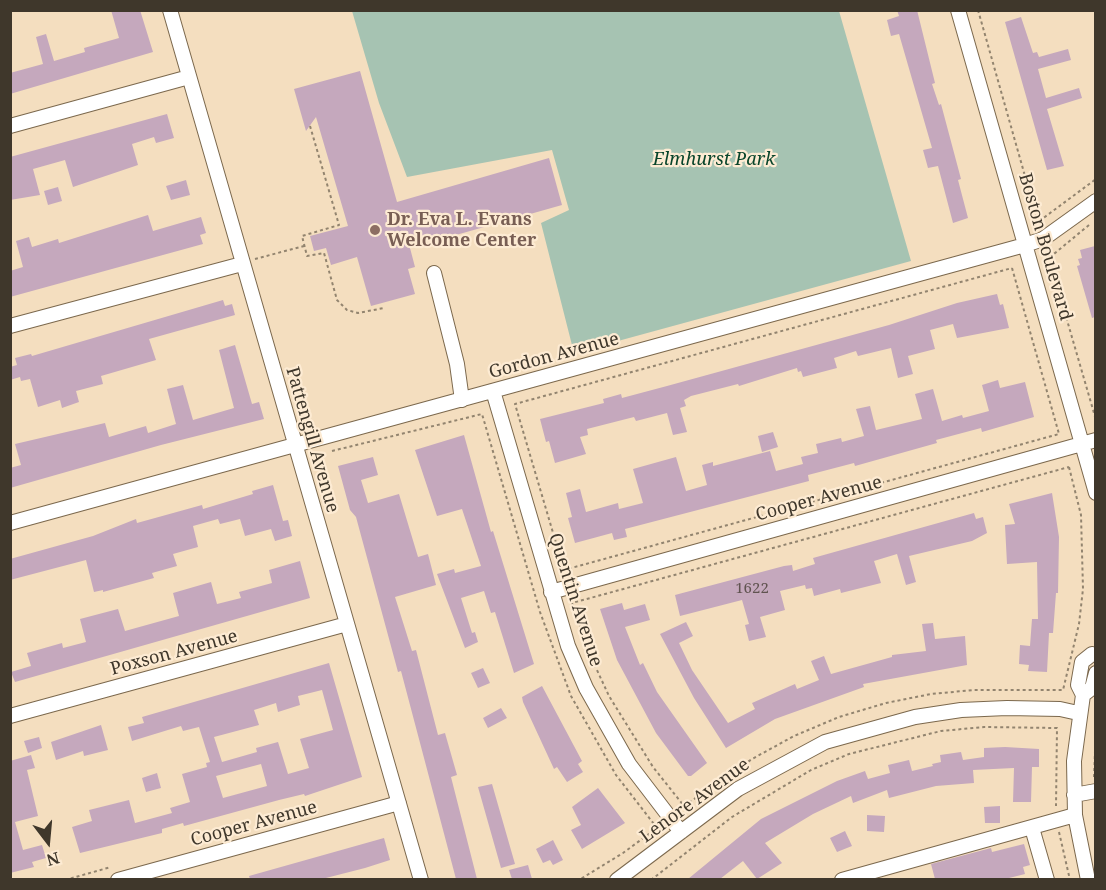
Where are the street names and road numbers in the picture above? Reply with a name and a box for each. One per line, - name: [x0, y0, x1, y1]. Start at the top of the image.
- street label: Boston Boulevard: [1014, 171, 1076, 323]
- street label: Gordon Avenue: [487, 328, 621, 384]
- street label: Pattengill Avenue: [281, 365, 343, 515]
- street label: Cooper Avenue: [753, 472, 885, 526]
- street label: Quentin Avenue: [543, 531, 607, 669]
- street label: Poxson Avenue: [108, 626, 240, 680]
- street label: Lenore Avenue: [636, 754, 754, 848]
- street label: Cooper Avenue: [188, 797, 320, 851]

